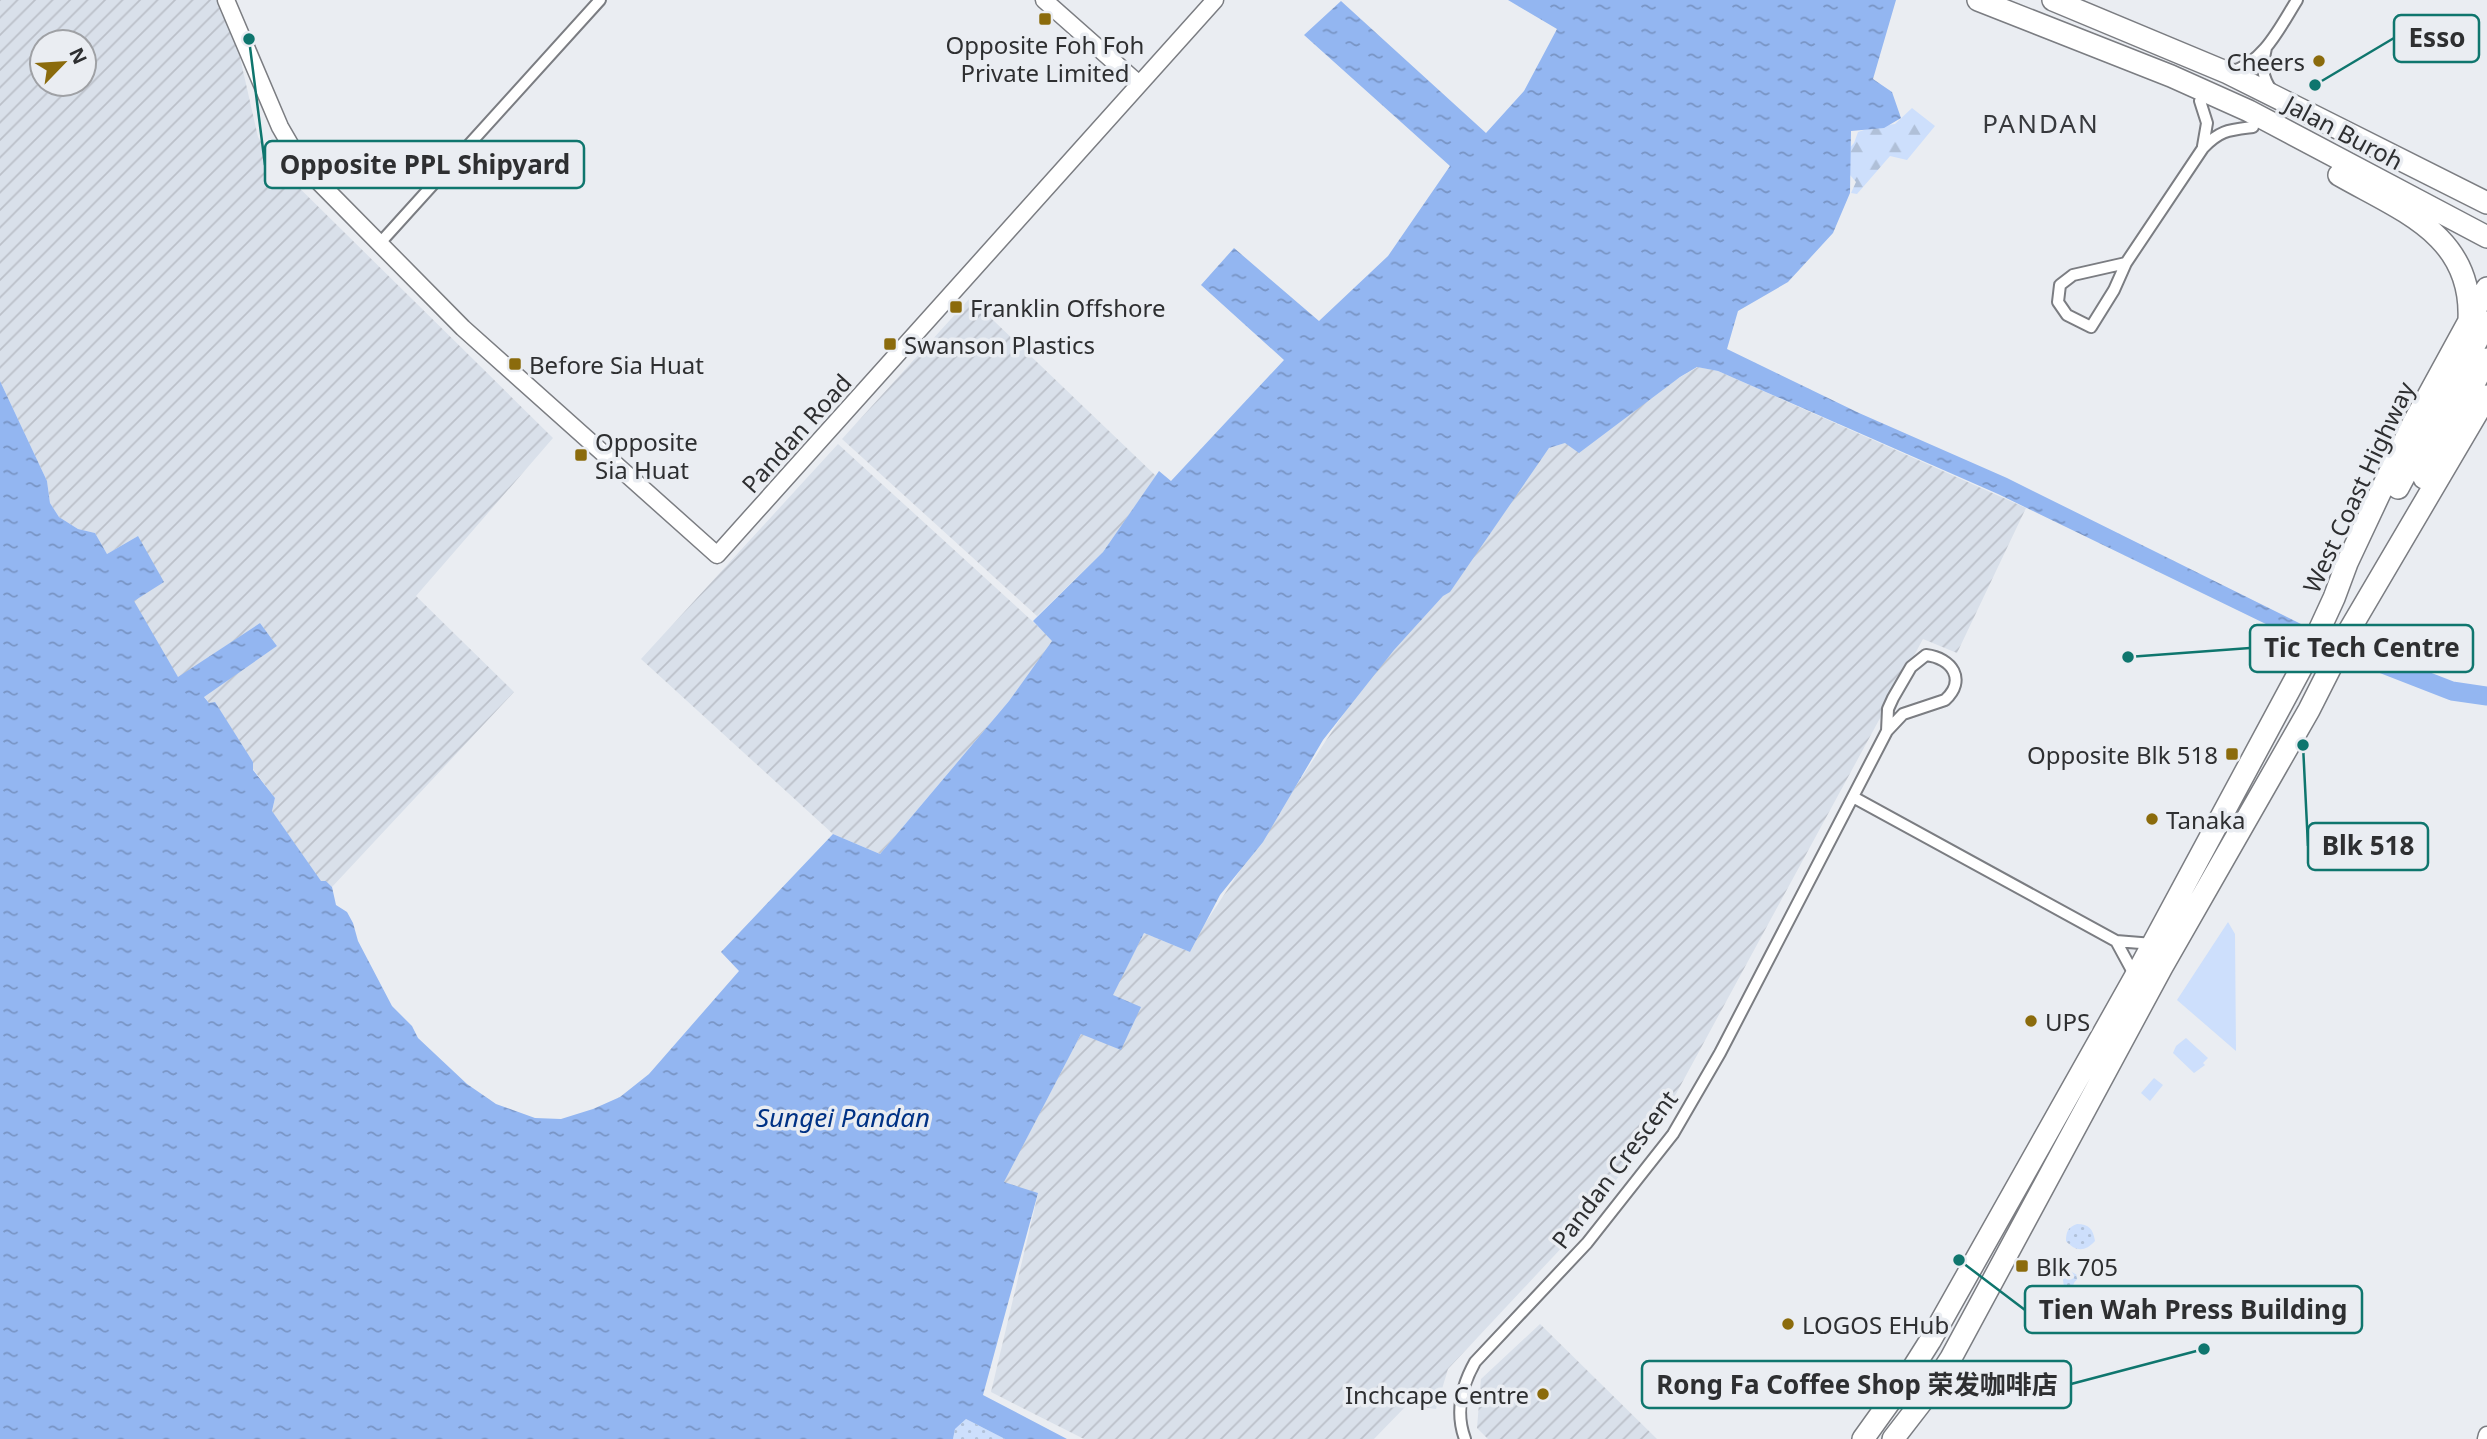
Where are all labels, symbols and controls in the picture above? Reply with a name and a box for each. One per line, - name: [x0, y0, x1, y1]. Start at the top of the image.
- marker: Opposite Foh Foh Private Limited: [1037, 11, 1053, 27]
- callout: Esso: [2394, 15, 2479, 62]
- text: Esso: [2409, 19, 2465, 55]
- north arrow: [28, 28, 98, 98]
- place label: Opposite Foh Foh Private Limited: [946, 28, 1144, 89]
- text: N: [63, 43, 93, 68]
- place label: Cheers: [2227, 45, 2305, 78]
- marker: Cheers: [2311, 53, 2327, 69]
- street label: Jalan Buroh: [2277, 86, 2409, 177]
- district label: PANDAN: [1982, 105, 2100, 141]
- callout: Opposite PPL Shipyard: [265, 141, 584, 188]
- text: Opposite PPL Shipyard: [280, 146, 570, 182]
- place label: Franklin Offshore: [970, 291, 1166, 324]
- marker: Franklin Offshore: [948, 299, 964, 315]
- place label: Swanson Plastics: [904, 328, 1095, 361]
- marker: Swanson Plastics: [882, 336, 898, 352]
- place label: Before Sia Huat: [529, 348, 704, 381]
- marker: Before Sia Huat: [507, 356, 523, 372]
- street label: Pandan Road: [734, 366, 858, 500]
- street label: West Coast Highway: [2295, 375, 2422, 598]
- place label: Opposite Sia Huat: [595, 425, 698, 486]
- marker: Opposite Sia Huat: [573, 447, 589, 463]
- callout: Tic Tech Centre: [2250, 625, 2473, 672]
- text: Tic Tech Centre: [2264, 629, 2460, 665]
- place label: Opposite Blk 518: [2027, 738, 2218, 771]
- marker: Opposite Blk 518: [2224, 746, 2240, 762]
- place label: Tanaka: [2166, 803, 2245, 836]
- marker: Tanaka: [2144, 811, 2160, 827]
- callout: Blk 518: [2308, 823, 2428, 870]
- text: Blk 518: [2322, 827, 2414, 863]
- place label: UPS: [2045, 1005, 2090, 1038]
- marker: UPS: [2023, 1013, 2039, 1029]
- street label: Pandan Crescent: [1544, 1083, 1685, 1255]
- water label: Sungei Pandan: [756, 1099, 930, 1135]
- place label: Blk 705: [2036, 1250, 2118, 1283]
- marker: Blk 705: [2014, 1258, 2030, 1274]
- callout: Tien Wah Press Building: [2025, 1286, 2362, 1333]
- text: Tien Wah Press Building: [2039, 1291, 2347, 1327]
- place label: LOGOS EHub: [1802, 1308, 1949, 1341]
- marker: LOGOS EHub: [1780, 1316, 1796, 1332]
- callout: Rong Fa Coffee Shop 荣发咖啡店: [1642, 1361, 2071, 1408]
- text: Rong Fa Coffee Shop 荣发咖啡店: [1656, 1366, 2058, 1402]
- place label: Inchcape Centre: [1345, 1378, 1529, 1411]
- marker: Inchcape Centre: [1535, 1386, 1551, 1402]

